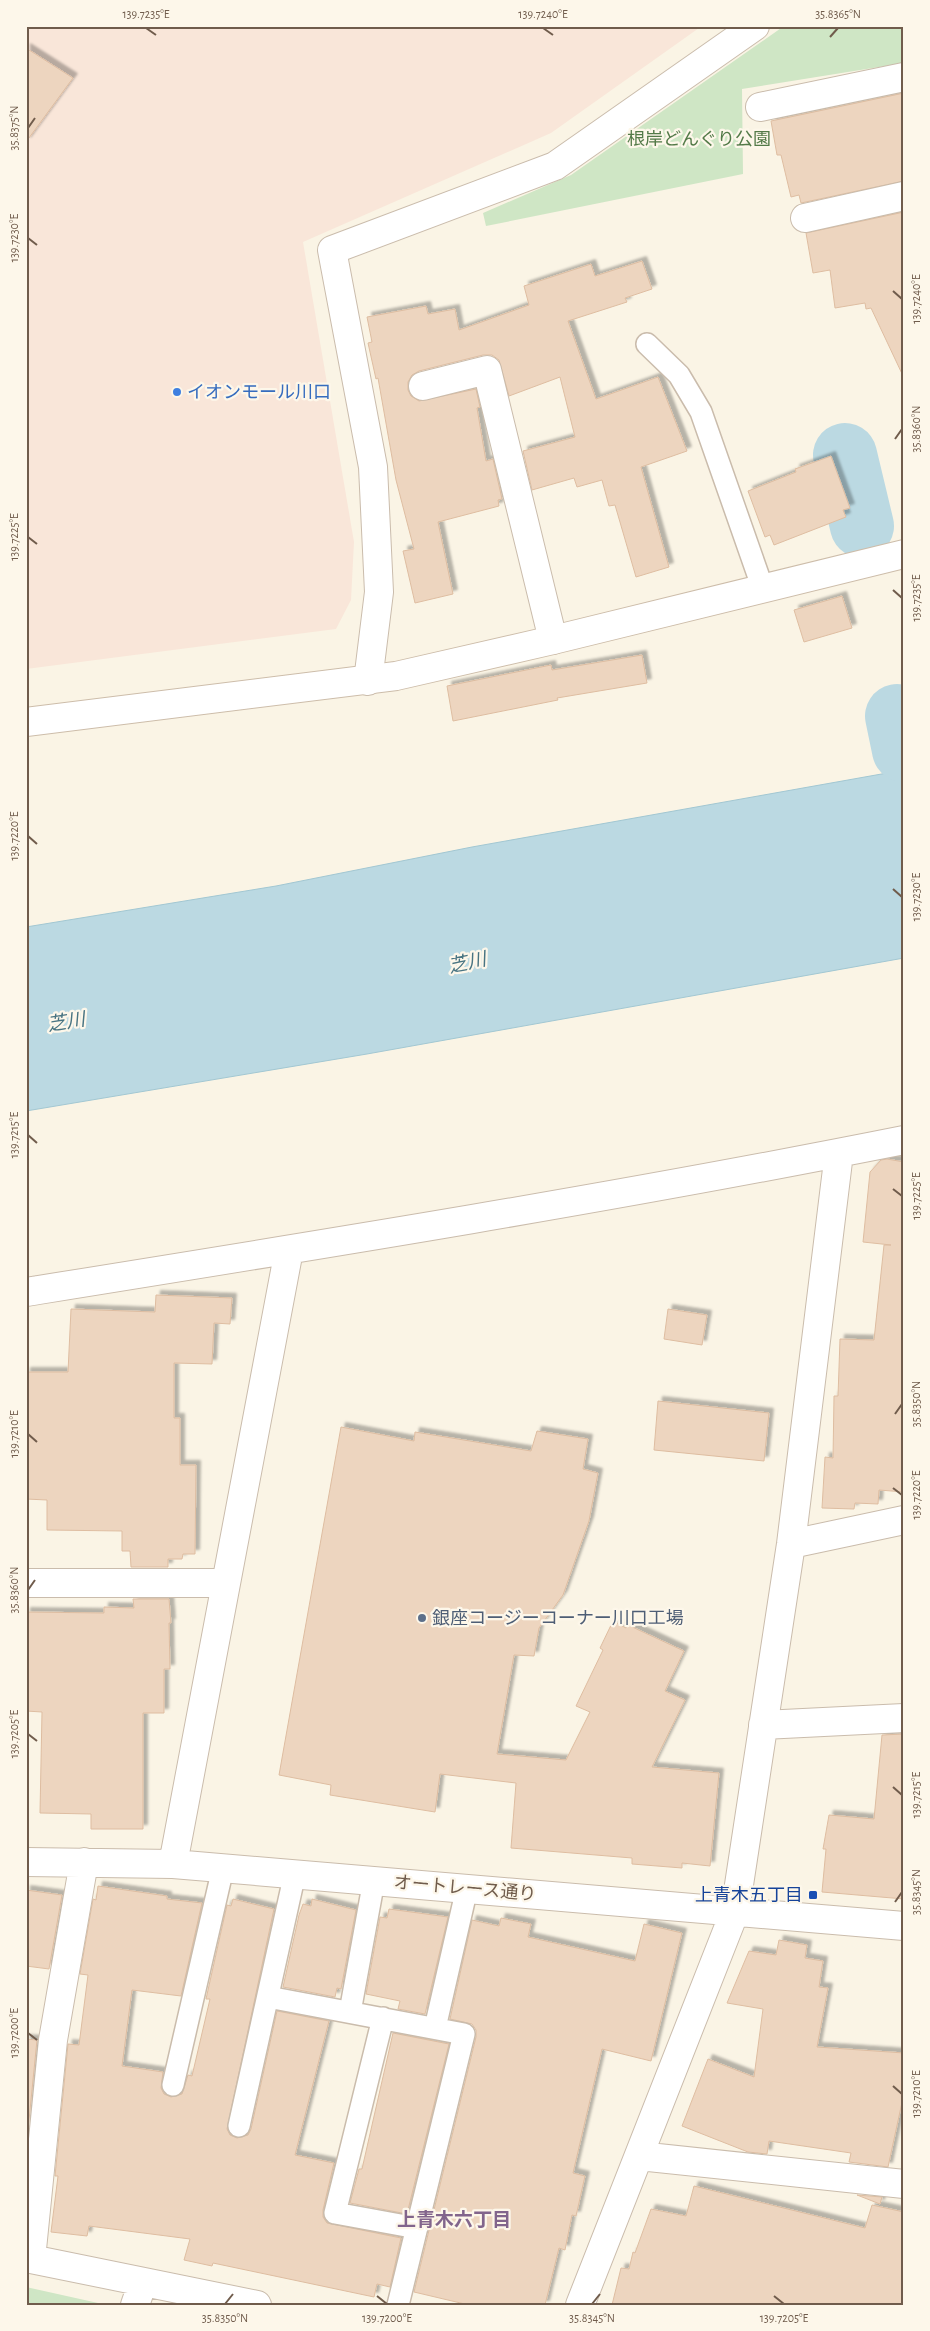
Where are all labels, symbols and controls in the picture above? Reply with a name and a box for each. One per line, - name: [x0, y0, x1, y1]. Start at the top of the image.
- text: 139.7235°E: [122, 8, 170, 20]
- text: 139.7240°E: [518, 8, 568, 20]
- text: 35.8365°N: [815, 8, 861, 20]
- text: 35.8375°N: [8, 105, 20, 151]
- park label: 根岸どんぐり公園: [627, 130, 771, 149]
- text: 139.7230°E: [8, 214, 20, 262]
- text: 139.7240°E: [910, 274, 922, 324]
- place label: イオンモール川口: [187, 383, 331, 402]
- marker: イオンモール川口: [171, 386, 183, 398]
- text: 35.8360°N: [910, 405, 922, 453]
- text: 139.7225°E: [8, 513, 20, 561]
- text: 139.7235°E: [910, 574, 922, 622]
- text: 139.7220°E: [8, 811, 20, 861]
- text: 139.7230°E: [910, 873, 922, 921]
- water label: 芝川: [447, 949, 490, 977]
- water label: 芝川: [46, 1009, 88, 1035]
- text: 139.7215°E: [8, 1112, 20, 1158]
- text: 139.7225°E: [910, 1172, 922, 1220]
- text: 35.8350°N: [910, 1381, 922, 1427]
- text: 139.7210°E: [8, 1410, 20, 1458]
- text: 139.7220°E: [910, 1470, 922, 1520]
- text: 35.8360°N: [8, 1566, 20, 1614]
- place label: 銀座コージーコーナー川口工場: [432, 1609, 684, 1628]
- marker: 銀座コージーコーナー川口工場: [416, 1612, 428, 1624]
- text: 139.7205°E: [8, 1709, 20, 1758]
- text: 139.7215°E: [910, 1772, 922, 1818]
- text: 35.8345°N: [910, 1869, 922, 1915]
- street label: オートレース通り: [393, 1873, 537, 1904]
- place label: 上青木五丁目: [695, 1886, 803, 1905]
- marker: 上青木五丁目: [807, 1889, 819, 1901]
- text: 139.7200°E: [8, 2008, 20, 2058]
- text: 139.7210°E: [910, 2070, 922, 2118]
- district label: 上青木六丁目: [397, 2210, 511, 2230]
- text: 35.8350°N: [202, 2312, 248, 2324]
- text: 139.7200°E: [362, 2312, 412, 2324]
- text: 35.8345°N: [569, 2312, 615, 2324]
- text: 139.7205°E: [760, 2312, 809, 2324]

